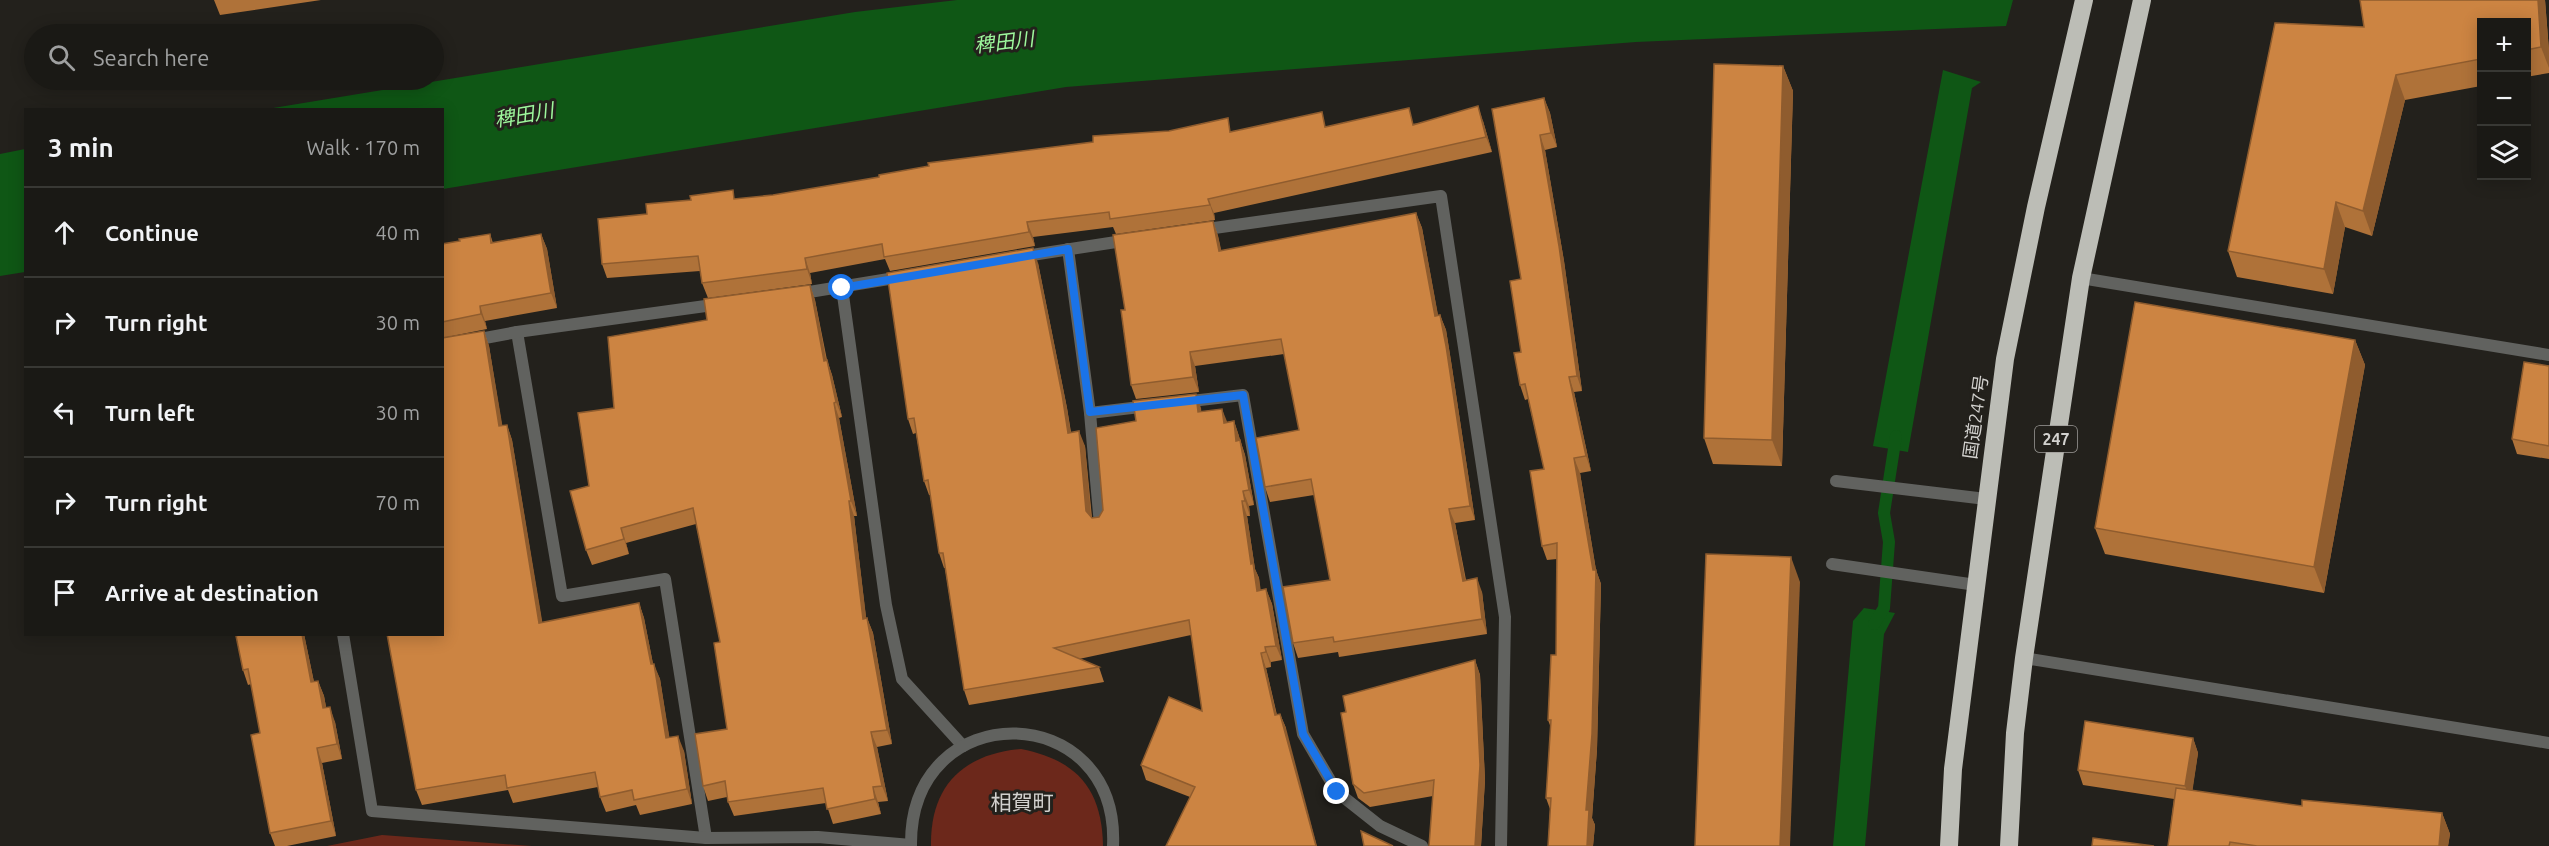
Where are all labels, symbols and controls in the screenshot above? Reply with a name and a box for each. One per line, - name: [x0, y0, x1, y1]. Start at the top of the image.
- map controls: [2477, 18, 2531, 180]
- button: +: [2477, 18, 2531, 72]
- search box: [24, 24, 444, 90]
- water label: 稗田川: [973, 26, 1037, 57]
- icon: search: [45, 41, 78, 74]
- text: Search here: [93, 45, 209, 70]
- button: −: [2477, 72, 2531, 126]
- water label: 稗田川: [492, 98, 557, 131]
- button: layers: [2477, 126, 2531, 180]
- text: 3 min: [48, 133, 114, 162]
- text: Walk · 170 m: [307, 136, 420, 159]
- icon: ahead: [48, 216, 81, 249]
- text: Continue: [105, 220, 199, 245]
- text: 40 m: [376, 221, 420, 244]
- route start: [828, 274, 854, 300]
- icon: right: [48, 306, 81, 339]
- text: Turn right: [105, 310, 207, 335]
- text: 30 m: [376, 311, 420, 334]
- street label: 国道247号: [1959, 374, 1991, 460]
- icon: left: [48, 396, 81, 429]
- text: Turn left: [105, 400, 195, 425]
- text: 30 m: [376, 401, 420, 424]
- road number: 247: [2035, 426, 2077, 452]
- icon: right: [48, 486, 81, 519]
- text: Turn right: [105, 490, 207, 515]
- text: 70 m: [376, 491, 420, 514]
- icon: arrive: [48, 576, 81, 609]
- text: Arrive at destination: [105, 580, 319, 605]
- route end: [1323, 778, 1349, 804]
- district label: 相賀町: [991, 790, 1054, 814]

